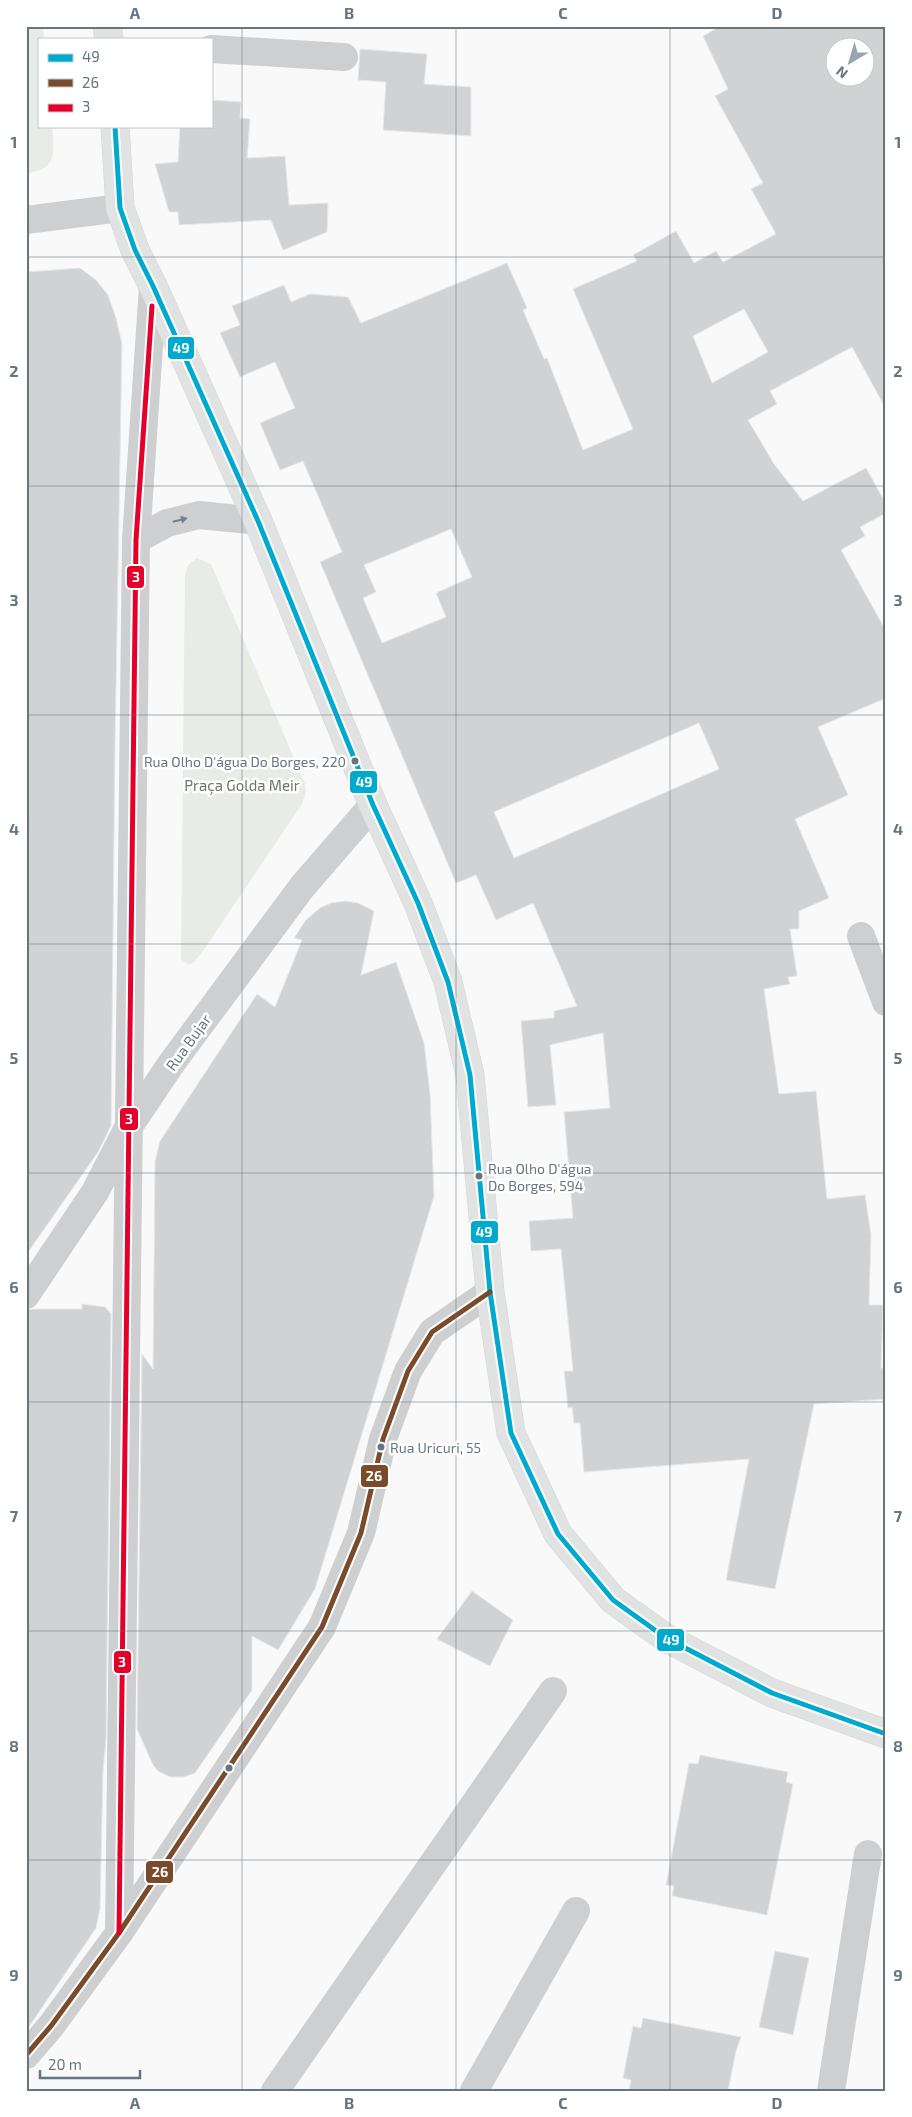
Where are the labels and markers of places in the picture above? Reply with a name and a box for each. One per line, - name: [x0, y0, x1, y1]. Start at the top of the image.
- place label: Rua Olho D'água Do Borges, 220: [144, 753, 346, 770]
- marker: Rua Olho D'água Do Borges, 220: [350, 756, 360, 766]
- place label: Rua Olho D'água Do Borges, 594: [488, 1160, 592, 1194]
- marker: Rua Olho D'água Do Borges, 594: [474, 1171, 484, 1181]
- place label: Rua Uricuri, 55: [390, 1439, 481, 1456]
- marker: Rua Uricuri, 55: [376, 1442, 386, 1452]
- unlabelled marker: [224, 1763, 234, 1773]

